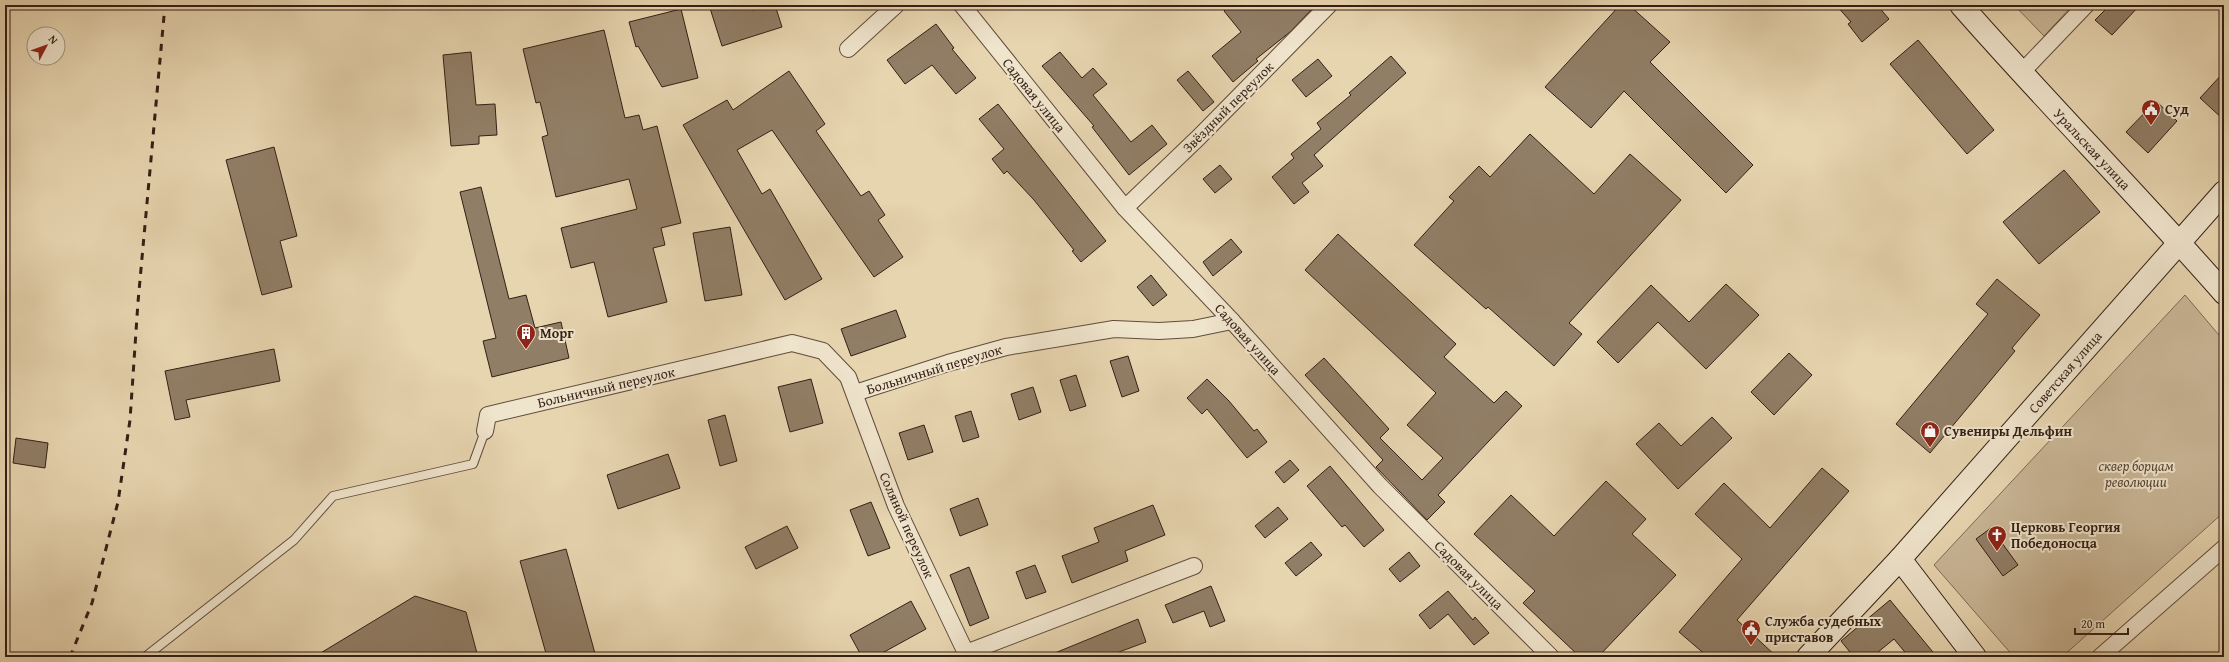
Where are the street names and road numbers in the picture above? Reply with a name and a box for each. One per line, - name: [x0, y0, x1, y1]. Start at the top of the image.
- street label: Садовая улица: [998, 54, 1070, 137]
- street label: Звёздный переулок: [1178, 56, 1279, 157]
- street label: Уральская улица: [2049, 104, 2135, 195]
- street label: Садовая улица: [1210, 299, 1286, 380]
- street label: Советская улица: [2024, 326, 2107, 417]
- street label: Больничный переулок: [864, 339, 1005, 399]
- street label: Больничный переулок: [535, 361, 677, 413]
- street label: Соляной переулок: [875, 469, 940, 582]
- street label: Садовая улица: [1430, 536, 1508, 614]

